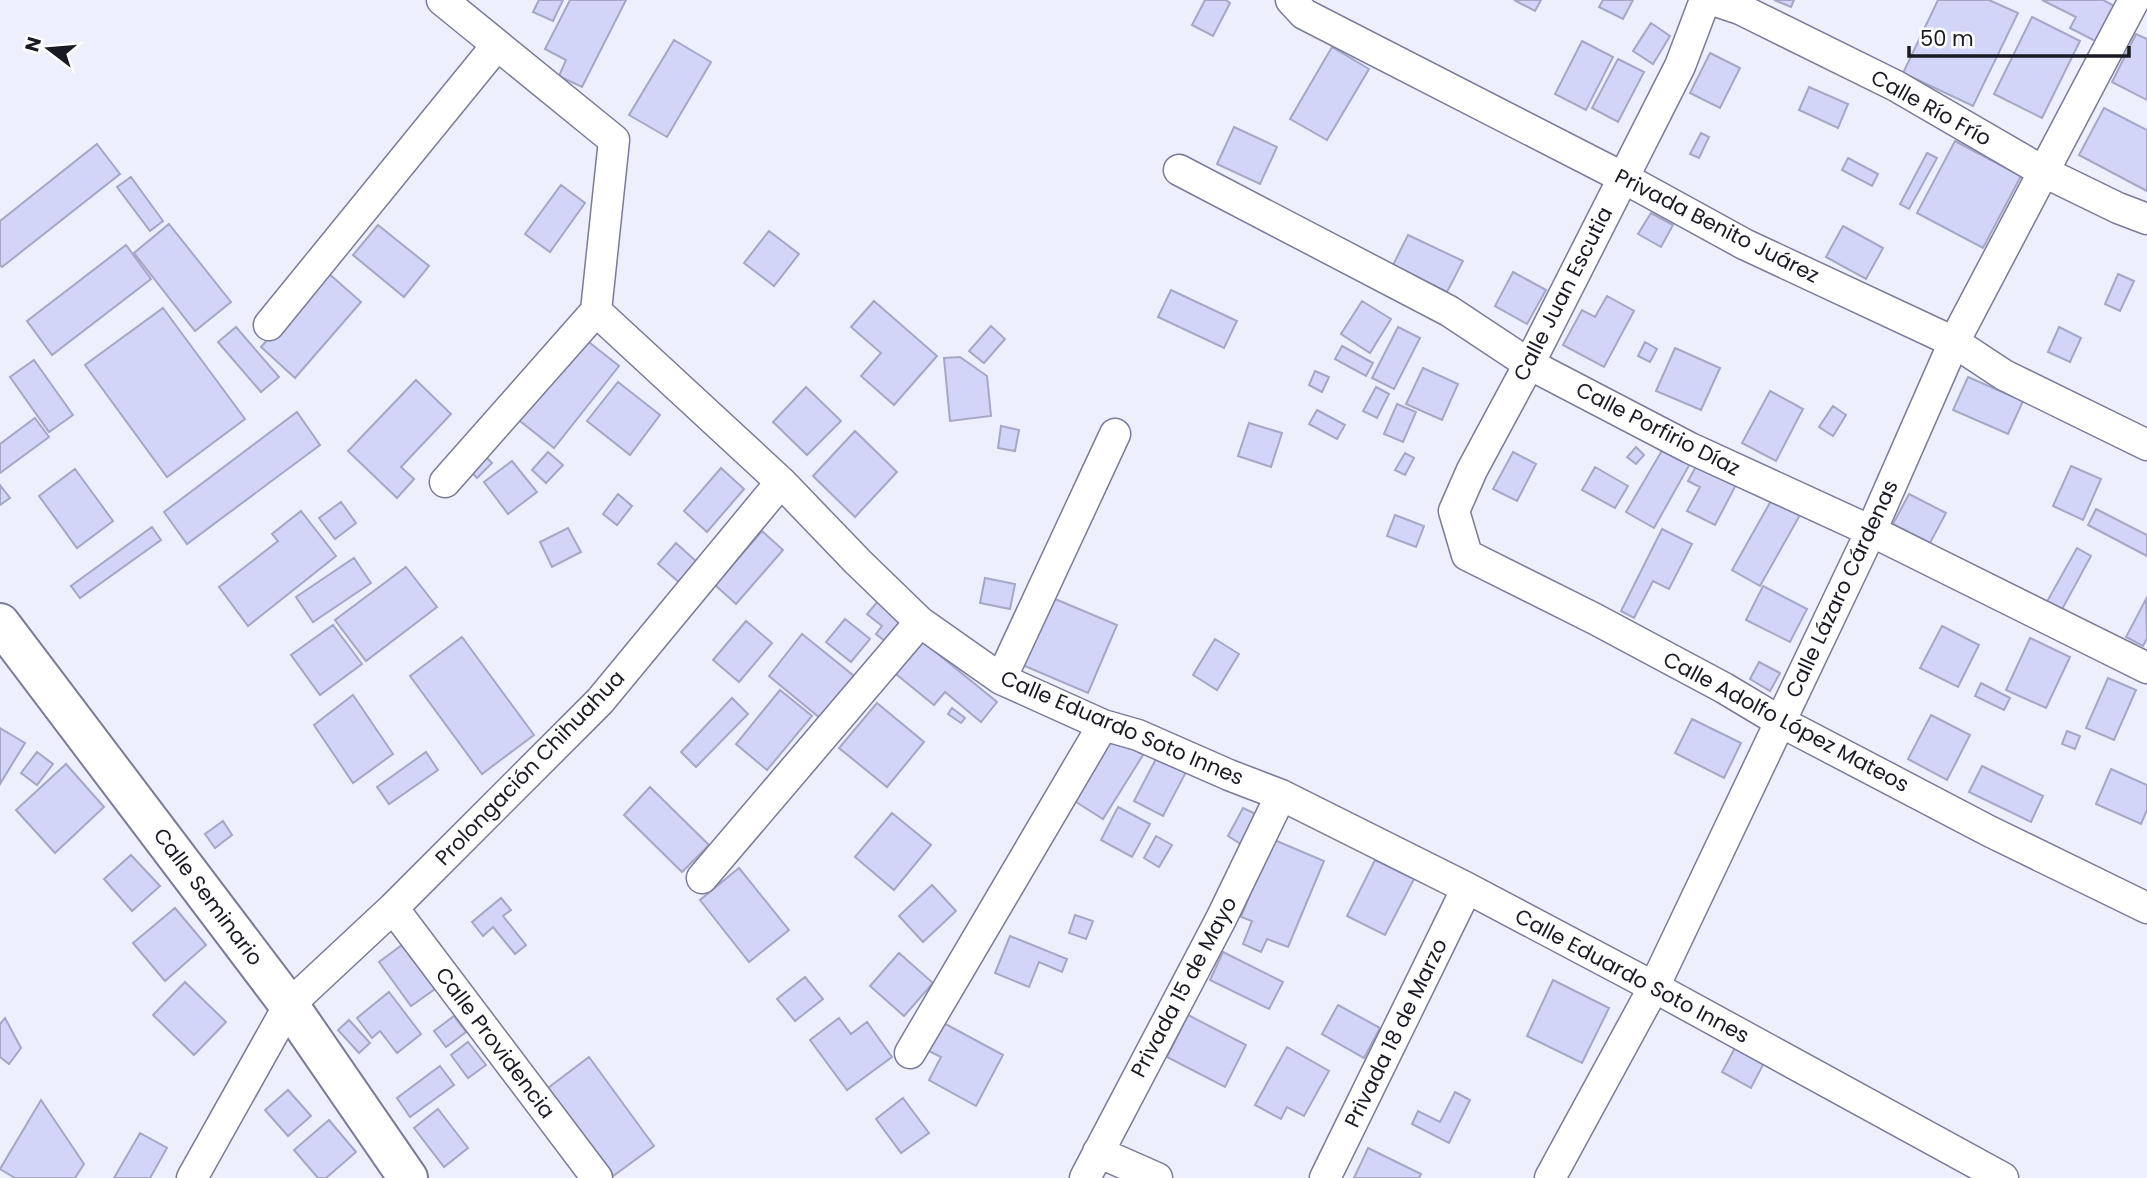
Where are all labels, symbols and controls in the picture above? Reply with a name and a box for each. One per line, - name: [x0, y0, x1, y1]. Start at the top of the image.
- north arrow: [14, 14, 84, 84]
- scale bar: [1909, 14, 2130, 58]
- text: 50 m: [1920, 24, 1974, 53]
- text: N: [18, 34, 48, 55]
- street label: Calle Río Frío: [1866, 63, 1997, 153]
- street label: Privada Benito Juárez: [1610, 161, 1824, 290]
- street label: Calle Juan Escutia: [1506, 202, 1619, 386]
- street label: Calle Porfirio Díaz: [1571, 375, 1745, 482]
- street label: Calle Lázaro Cárdenas: [1778, 475, 1905, 702]
- street label: Calle Adolfo López Mateos: [1658, 644, 1914, 799]
- street label: Calle Eduardo Soto Innes: [996, 663, 1248, 792]
- street label: Prolongación Chihuahua: [428, 664, 631, 872]
- street label: Calle Seminario: [147, 822, 270, 972]
- street label: Privada 15 de Mayo: [1124, 891, 1244, 1082]
- street label: Calle Eduardo Soto Innes: [1510, 901, 1755, 1050]
- street label: Privada 18 de Marzo: [1337, 934, 1454, 1132]
- street label: Calle Providencia: [429, 961, 562, 1124]

